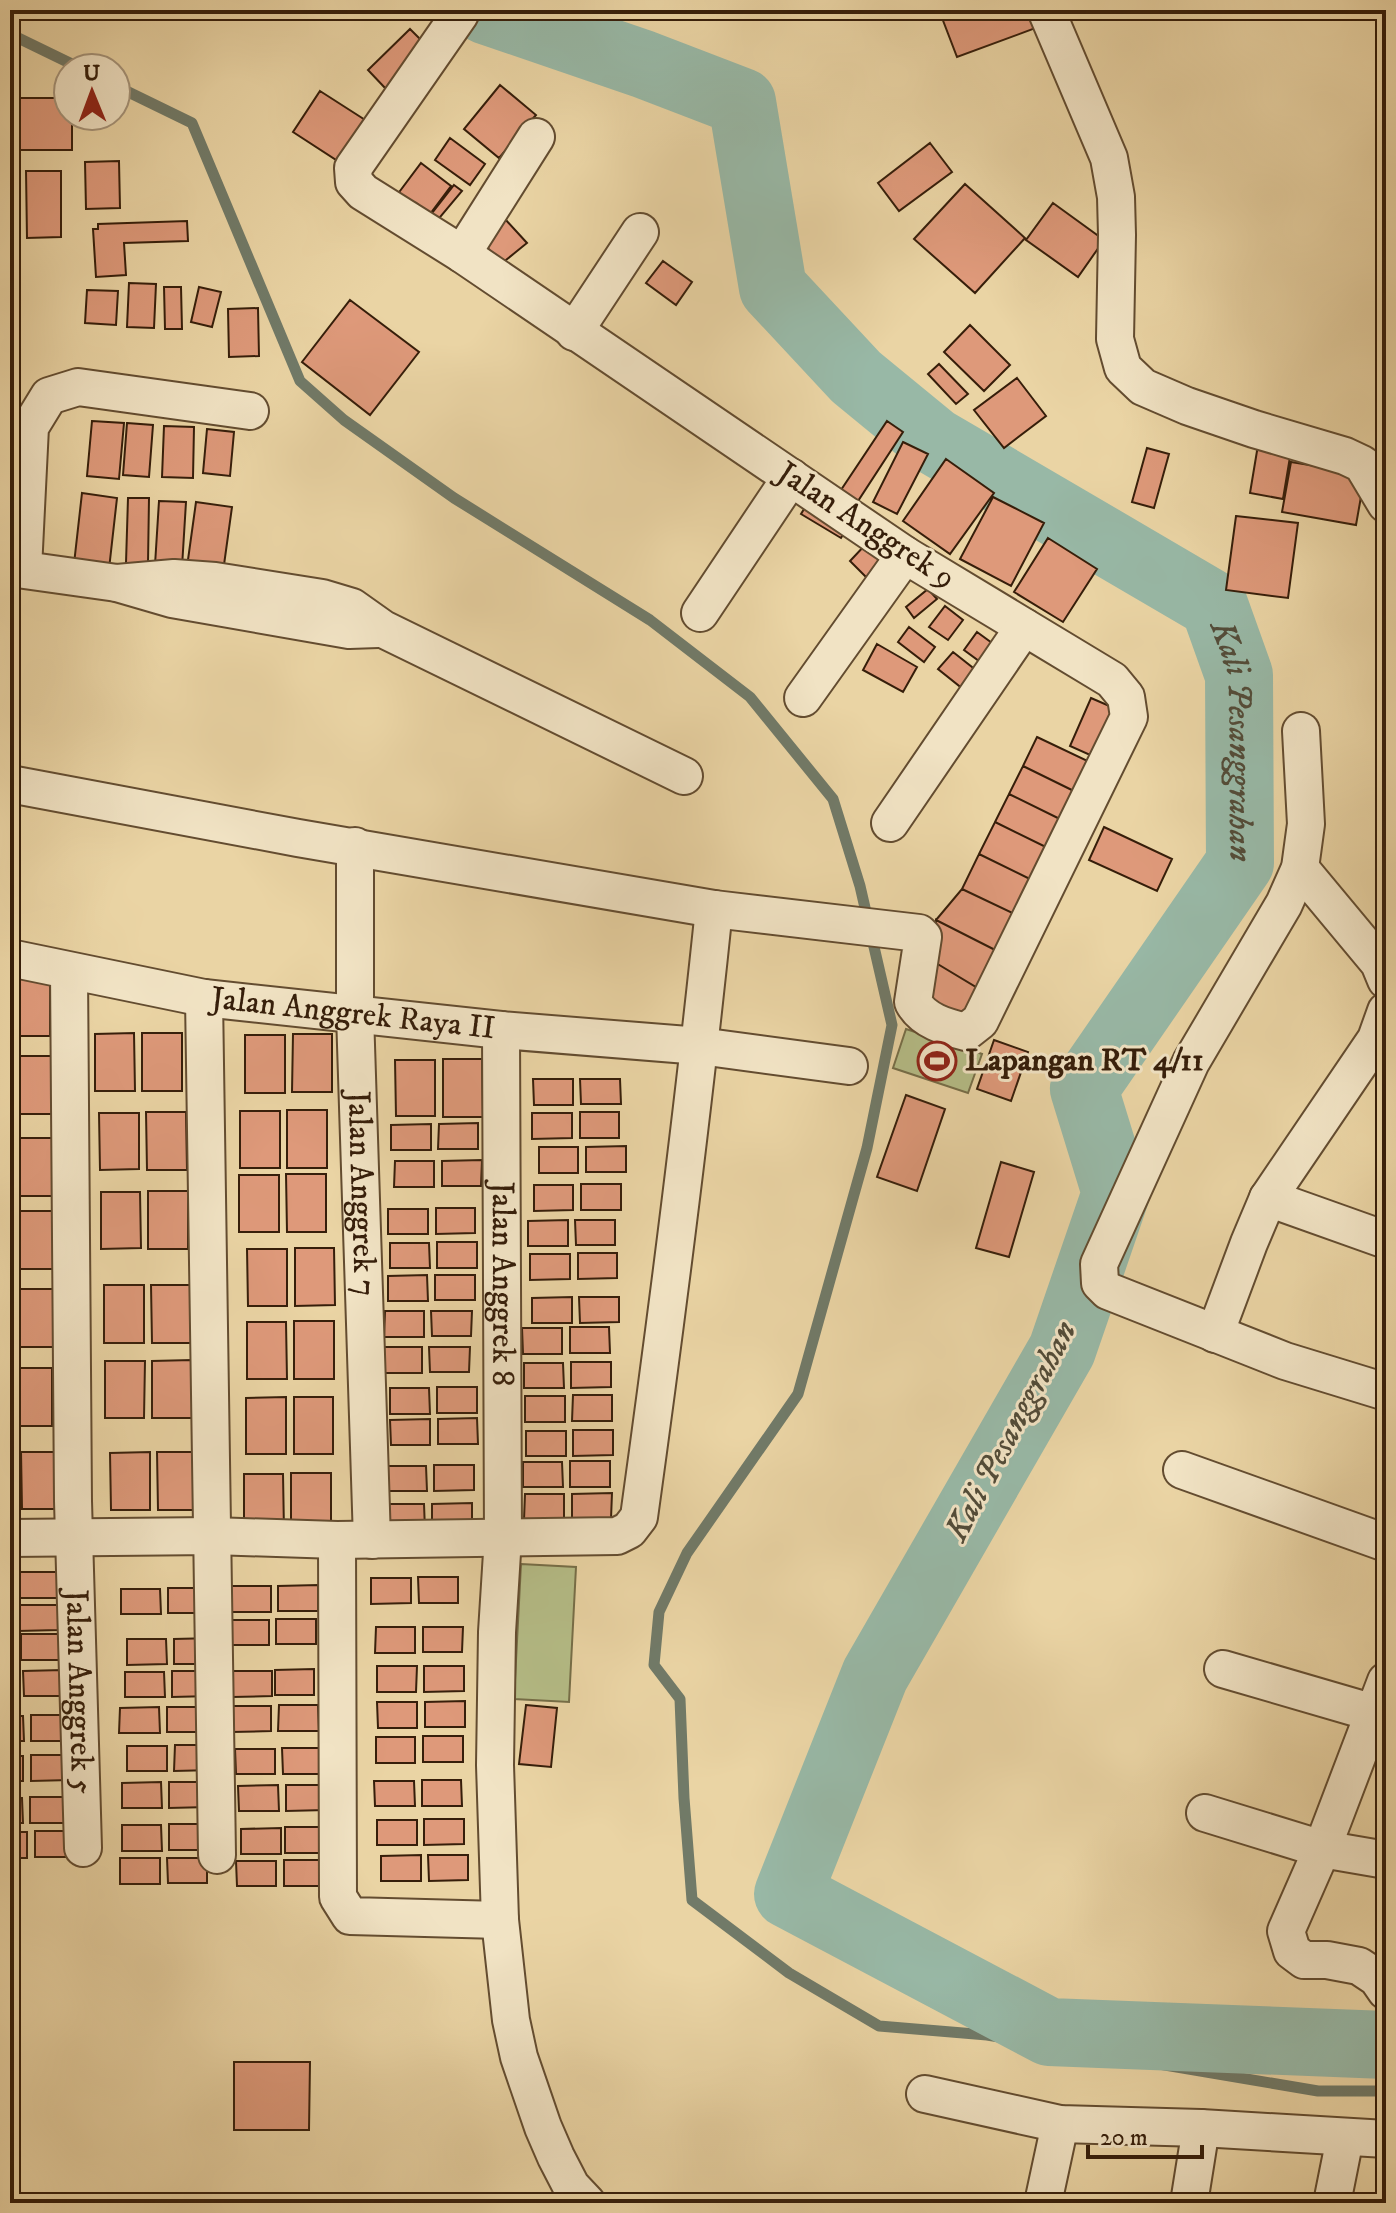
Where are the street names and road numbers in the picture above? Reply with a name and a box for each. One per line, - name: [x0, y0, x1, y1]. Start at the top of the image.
- street label: Jalan Anggrek 9: [767, 452, 963, 598]
- street label: Jalan Anggrek Raya II: [206, 979, 497, 1049]
- street label: Jalan Anggrek 7: [337, 1088, 384, 1297]
- street label: Jalan Anggrek 8: [482, 1179, 522, 1386]
- street label: Jalan Anggrek 5: [55, 1586, 101, 1795]

